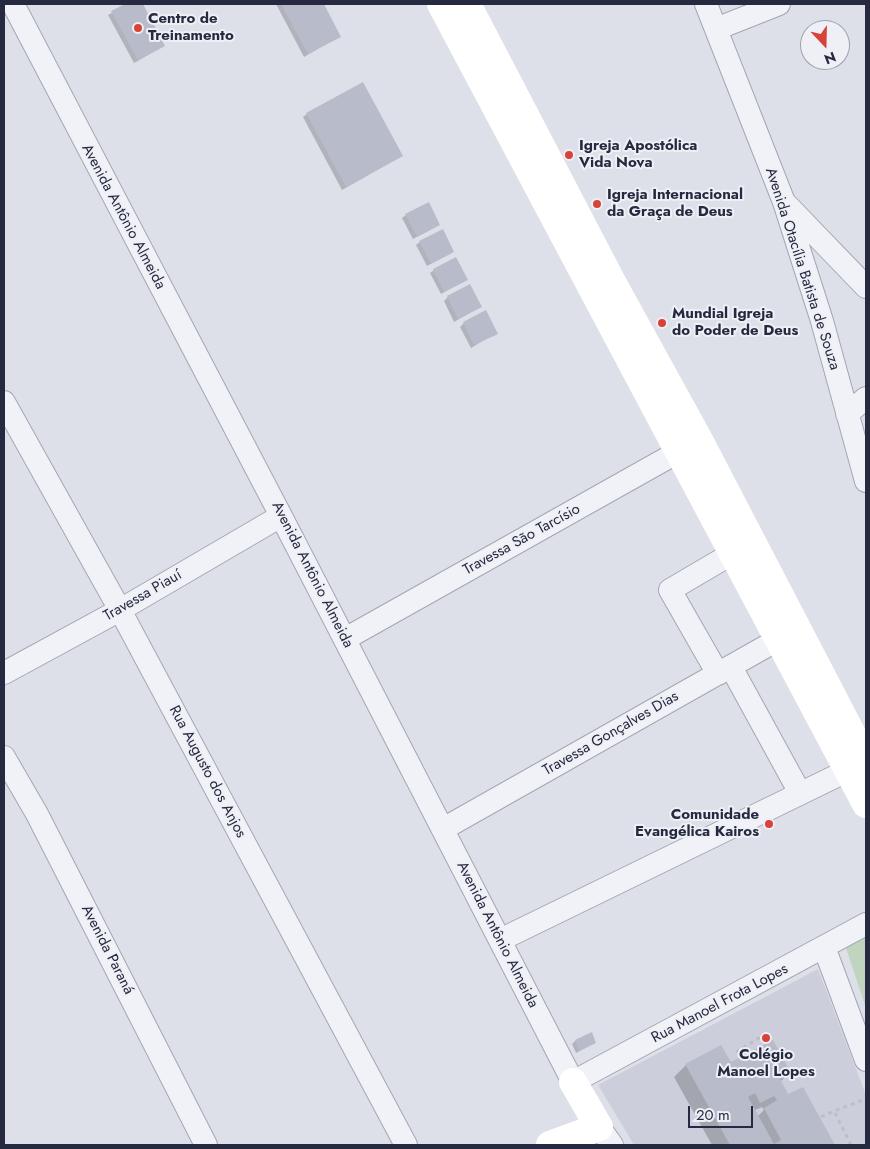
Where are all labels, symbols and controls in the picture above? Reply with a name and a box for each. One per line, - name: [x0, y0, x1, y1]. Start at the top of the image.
- place label: Centro de Treinamento: [148, 10, 234, 45]
- north arrow: [800, 20, 850, 70]
- marker: Centro de Treinamento: [132, 22, 144, 34]
- text: N: [821, 47, 839, 69]
- place label: Igreja Apostólica Vida Nova: [579, 137, 697, 172]
- street label: Avenida Antônio Almeida: [77, 141, 169, 293]
- marker: Igreja Apostólica Vida Nova: [563, 149, 575, 161]
- street label: Avenida Otacília Batista de Souza: [761, 166, 843, 372]
- place label: Igreja Internacional da Graça de Deus: [607, 186, 743, 221]
- marker: Igreja Internacional da Graça de Deus: [591, 198, 603, 210]
- place label: Mundial Igreja do Poder de Deus: [672, 305, 798, 340]
- marker: Mundial Igreja do Poder de Deus: [656, 317, 668, 329]
- street label: Avenida Antônio Almeida: [267, 499, 357, 651]
- street label: Travessa São Tarcísio: [460, 500, 584, 580]
- street label: Travessa Piauí: [101, 566, 185, 626]
- street label: Travessa Gonçalves Dias: [540, 688, 682, 780]
- street label: Rua Augusto dos Anjos: [164, 703, 250, 841]
- place label: Comunidade Evangélica Kairos: [635, 806, 759, 841]
- marker: Comunidade Evangélica Kairos: [763, 818, 775, 830]
- street label: Avenida Antônio Almeida: [452, 859, 542, 1011]
- street label: Avenida Paraná: [77, 902, 137, 998]
- street label: Rua Manoel Frota Lopes: [649, 960, 791, 1048]
- marker: Colégio Manoel Lopes: [760, 1032, 772, 1044]
- place label: Colégio Manoel Lopes: [717, 1046, 815, 1081]
- scale bar: [690, 1096, 755, 1128]
- text: 20 m: [696, 1104, 730, 1126]

